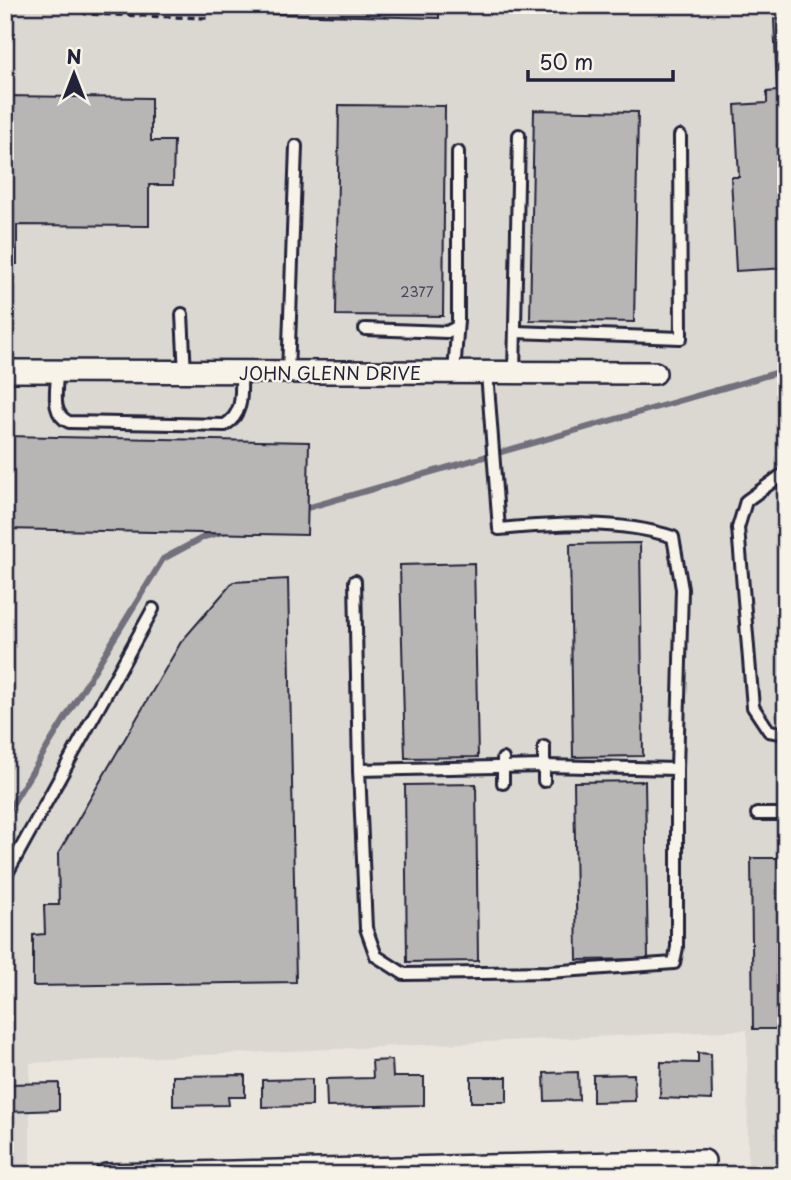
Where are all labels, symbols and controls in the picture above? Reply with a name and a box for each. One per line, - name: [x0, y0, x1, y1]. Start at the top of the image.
- north arrow: [38, 38, 108, 108]
- scale bar: [528, 38, 674, 82]
- text: N: [66, 42, 82, 70]
- text: 50 m: [539, 45, 593, 77]
- house number: 2377: [400, 281, 434, 302]
- street label: JOHN GLENN DRIVE: [239, 359, 421, 386]

